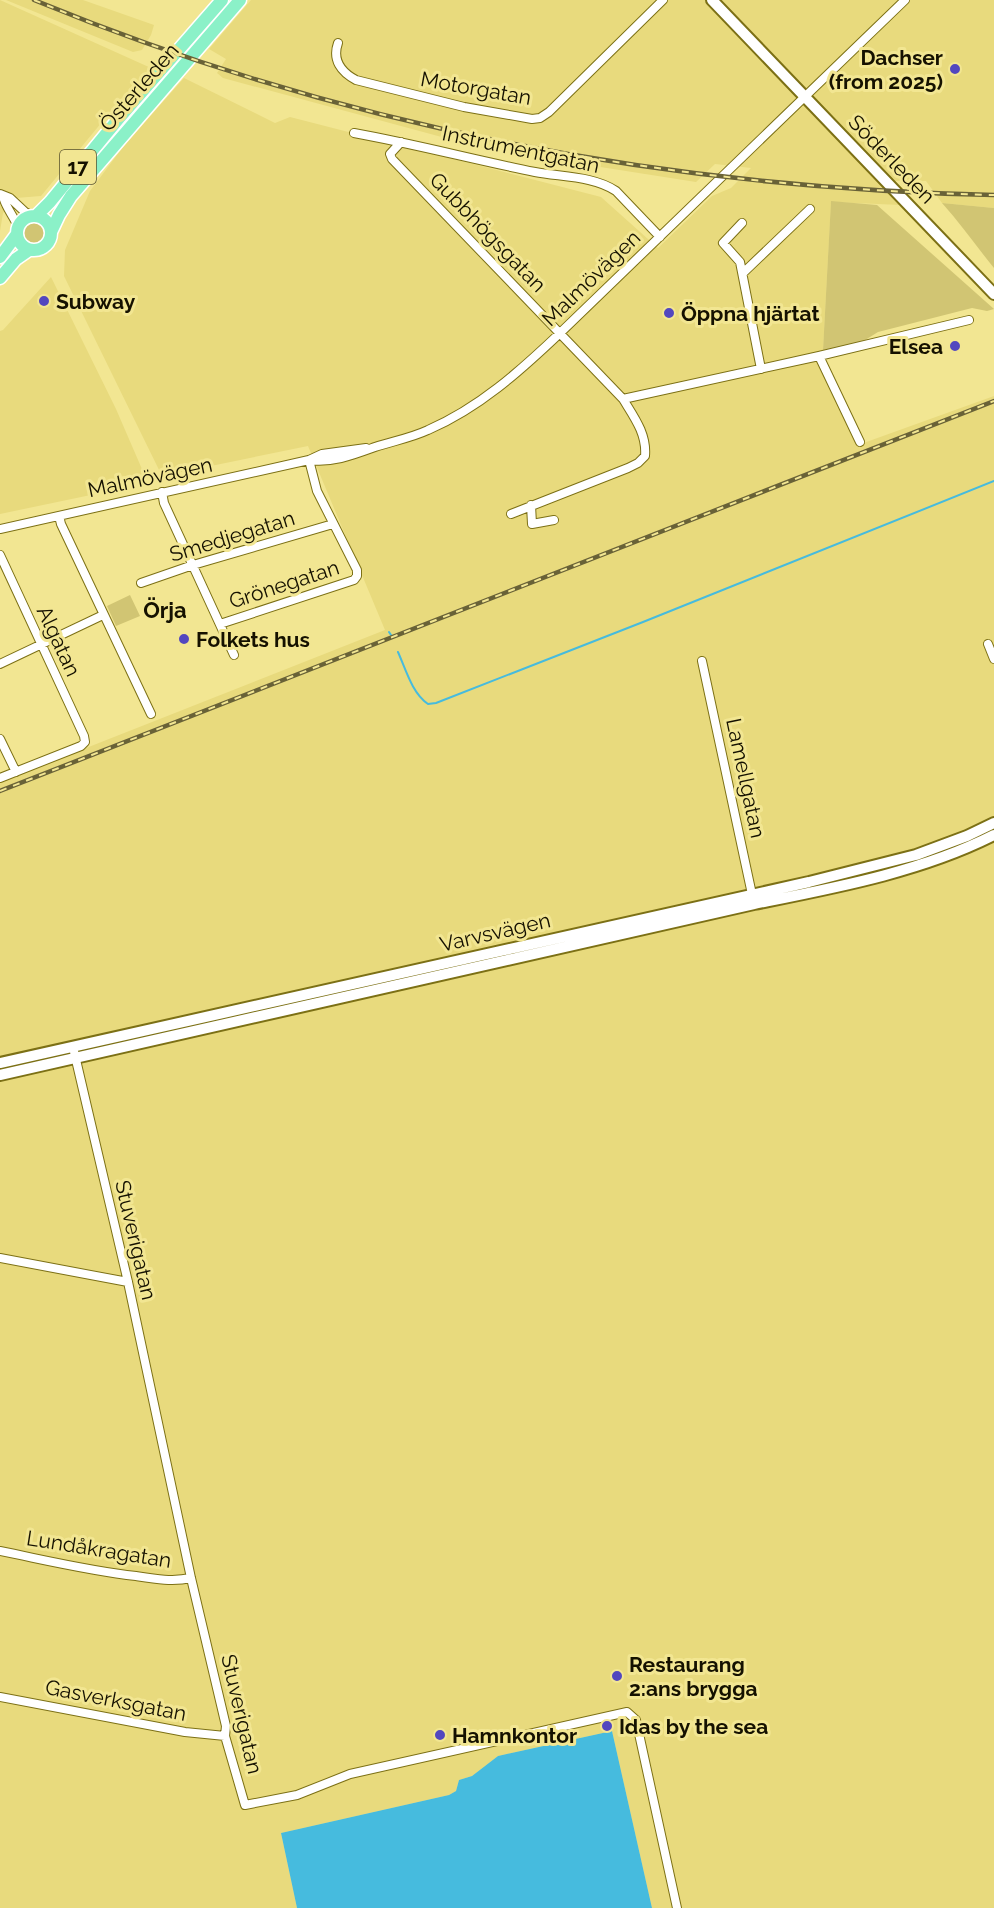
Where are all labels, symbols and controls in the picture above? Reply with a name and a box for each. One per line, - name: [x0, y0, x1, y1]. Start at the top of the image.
- street label: Österleden: [94, 38, 184, 136]
- place label: Dachser (from 2025): [829, 45, 943, 94]
- marker: Dachser (from 2025): [948, 62, 962, 76]
- street label: Motorgatan: [419, 66, 533, 110]
- street label: Söderleden: [844, 109, 940, 209]
- street label: Instrumentgatan: [440, 120, 602, 178]
- road number: 17: [60, 150, 96, 184]
- street label: Gubbhögsgatan: [425, 167, 551, 297]
- street label: Malmövägen: [537, 225, 645, 331]
- place label: Subway: [56, 289, 136, 314]
- marker: Subway: [37, 294, 51, 308]
- place label: Öppna hjärtat: [681, 301, 820, 326]
- marker: Öppna hjärtat: [662, 306, 676, 320]
- place label: Elsea: [889, 334, 943, 359]
- marker: Elsea: [948, 339, 962, 353]
- street label: Malmövägen: [85, 452, 215, 502]
- street label: Smedjegatan: [166, 505, 298, 567]
- street label: Grönegatan: [226, 554, 342, 614]
- district label: Örja: [143, 597, 187, 623]
- street label: Algatan: [32, 602, 86, 680]
- place label: Folkets hus: [196, 627, 310, 652]
- marker: Folkets hus: [177, 632, 191, 646]
- street label: Lamellgatan: [721, 716, 771, 840]
- street label: Varvsvägen: [437, 907, 553, 957]
- street label: Stuverigatan: [110, 1178, 162, 1302]
- street label: Lundåkragatan: [25, 1525, 173, 1573]
- street label: Stuverigatan: [216, 1652, 268, 1776]
- place label: Restaurang 2:ans brygga: [629, 1652, 758, 1701]
- marker: Restaurang 2:ans brygga: [610, 1669, 624, 1683]
- street label: Gasverksgatan: [43, 1674, 189, 1726]
- place label: Idas by the sea: [619, 1714, 768, 1739]
- marker: Idas by the sea: [600, 1719, 614, 1733]
- place label: Hamnkontor: [452, 1723, 577, 1748]
- marker: Hamnkontor: [433, 1728, 447, 1742]

